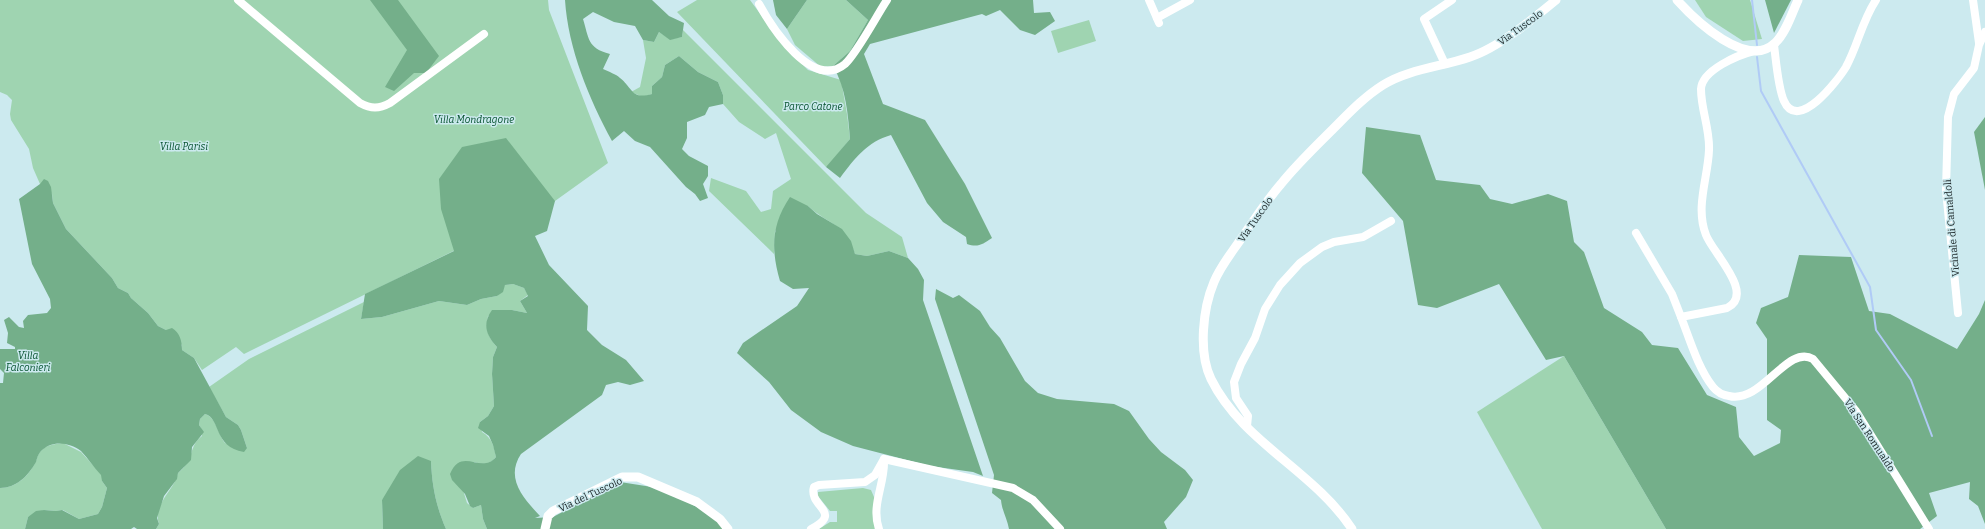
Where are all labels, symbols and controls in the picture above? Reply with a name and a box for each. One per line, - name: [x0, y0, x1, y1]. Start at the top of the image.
- street label: Via Tuscolo: [1496, 7, 1546, 48]
- park label: Parco Catone: [783, 101, 843, 113]
- park label: Villa Mondragone: [434, 114, 514, 126]
- park label: Villa Parisi: [160, 141, 208, 153]
- street label: Vicinale di Camaldoli: [1942, 179, 1962, 277]
- street label: Via Tuscolo: [1236, 194, 1276, 245]
- park label: Villa Falconieri: [6, 350, 50, 374]
- street label: Via San Romualdo: [1841, 397, 1897, 474]
- street label: Via del Tuscolo: [557, 475, 624, 515]

